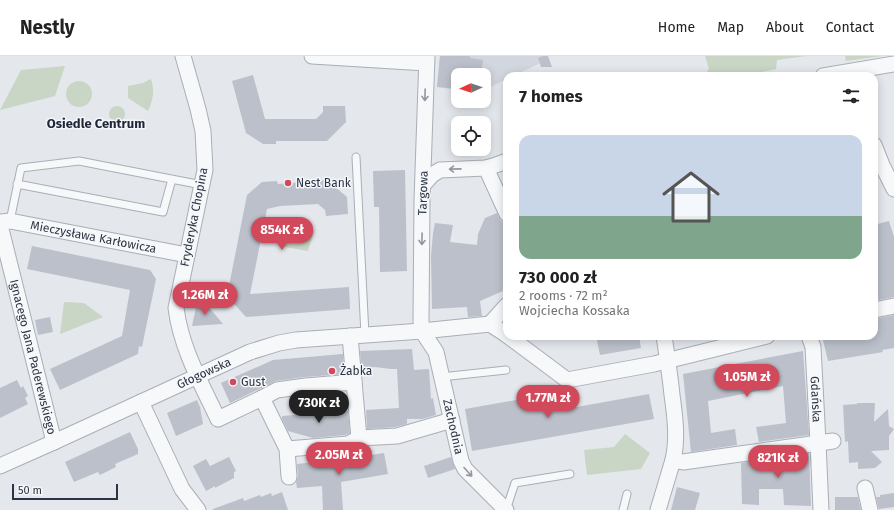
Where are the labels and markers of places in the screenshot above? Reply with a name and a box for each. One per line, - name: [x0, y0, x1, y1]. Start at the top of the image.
- place label: Nest Bank: [296, 176, 352, 190]
- marker: Nest Bank: [283, 178, 293, 188]
- pin: 854K zł: [245, 217, 319, 251]
- pin: 1.26M zł: [164, 282, 246, 316]
- place label: Żabka: [340, 363, 372, 378]
- pin: 1.05M zł: [706, 364, 788, 398]
- marker: Żabka: [327, 366, 337, 376]
- place label: Gust: [241, 375, 266, 389]
- marker: Gust: [228, 377, 238, 387]
- pin: 1.77M zł: [507, 385, 589, 419]
- pin: 730K zł: [282, 390, 356, 424]
- pin: 2.05M zł: [298, 442, 380, 476]
- pin: 821K zł: [741, 445, 815, 479]

